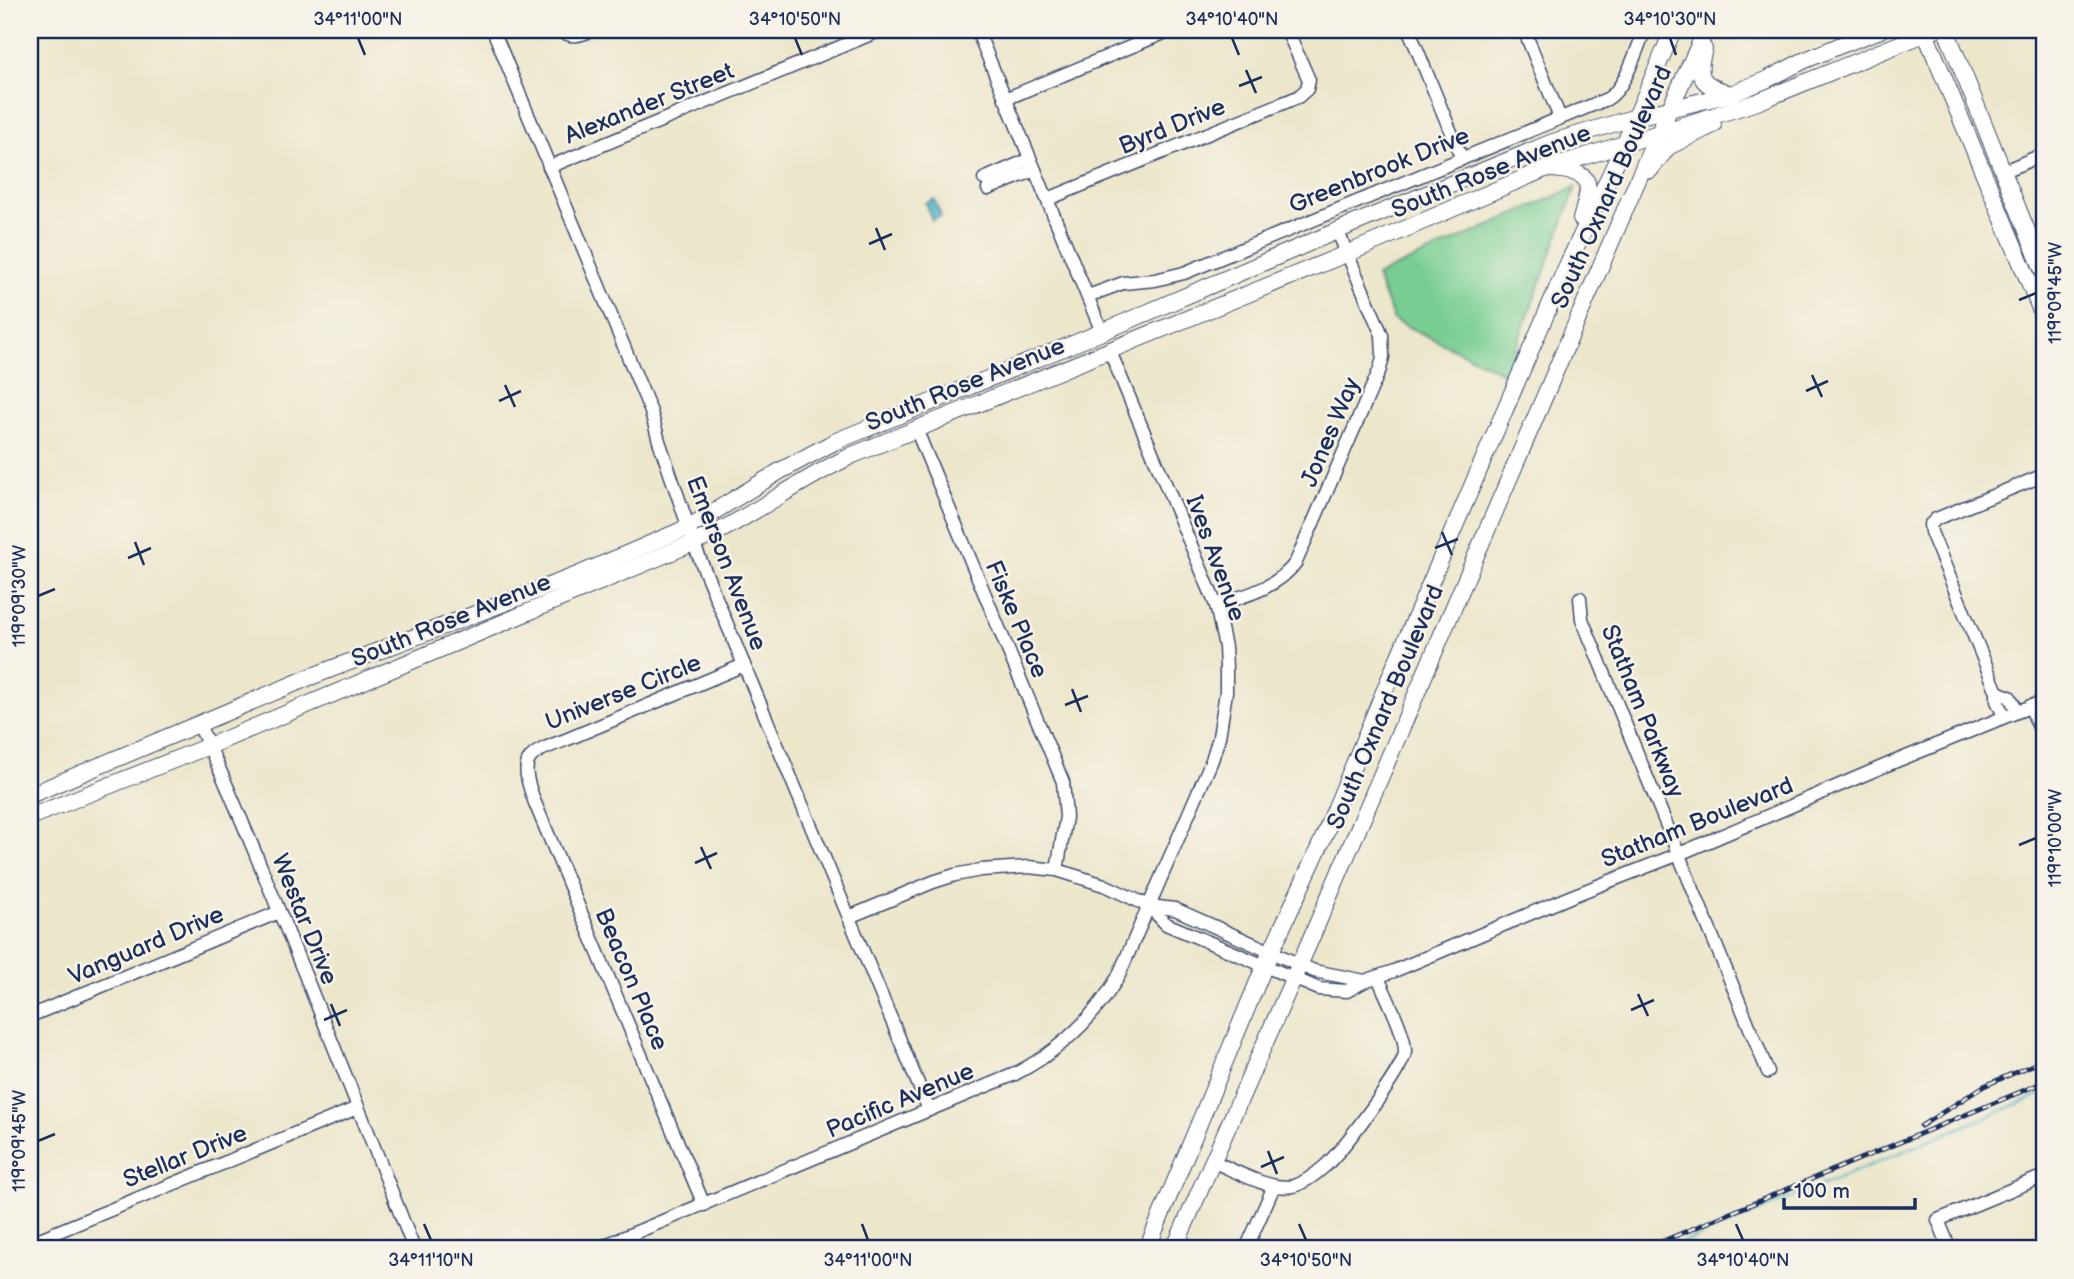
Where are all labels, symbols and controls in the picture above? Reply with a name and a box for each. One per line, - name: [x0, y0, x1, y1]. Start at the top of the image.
- text: 34°11'00"N: [313, 9, 403, 30]
- text: 34°10'50"N: [749, 9, 841, 30]
- text: 34°10'40"N: [1185, 9, 1279, 30]
- text: 34°10'30"N: [1623, 9, 1717, 30]
- street label: Alexander Street: [560, 56, 739, 151]
- street label: South Oxnard Boulevard: [1545, 61, 1678, 313]
- street label: Byrd Drive: [1115, 92, 1230, 161]
- street label: South Rose Avenue: [1387, 118, 1595, 225]
- street label: Greenbrook Drive: [1285, 121, 1474, 220]
- text: 119°09'45"W: [2045, 241, 2066, 344]
- street label: South Rose Avenue: [861, 331, 1069, 438]
- street label: Jones Way: [1294, 373, 1366, 491]
- street label: Emerson Avenue: [680, 472, 773, 655]
- street label: Ives Avenue: [1179, 491, 1252, 625]
- text: 119°09'30"W: [9, 544, 30, 647]
- street label: Fiske Place: [979, 556, 1054, 682]
- street label: South Rose Avenue: [347, 567, 555, 674]
- street label: South Oxnard Boulevard: [1321, 581, 1450, 834]
- street label: Statham Parkway: [1595, 621, 1690, 802]
- street label: Universe Circle: [541, 648, 705, 737]
- street label: Statham Boulevard: [1597, 771, 1797, 874]
- text: 119°10'00"W: [2045, 788, 2066, 887]
- street label: Westar Drive: [265, 850, 344, 989]
- street label: Vanguard Drive: [64, 900, 228, 991]
- street label: Beacon Place: [589, 904, 674, 1055]
- street label: Pacific Avenue: [822, 1056, 978, 1145]
- text: 119°09'45"W: [9, 1089, 30, 1192]
- street label: Stellar Drive: [119, 1118, 251, 1194]
- scale bar: [1784, 1167, 1915, 1211]
- text: 100 m: [1794, 1179, 1850, 1204]
- text: 34°11'10"N: [388, 1250, 474, 1271]
- text: 34°11'00"N: [823, 1250, 913, 1271]
- text: 34°10'50"N: [1260, 1250, 1352, 1271]
- text: 34°10'40"N: [1696, 1250, 1790, 1271]

